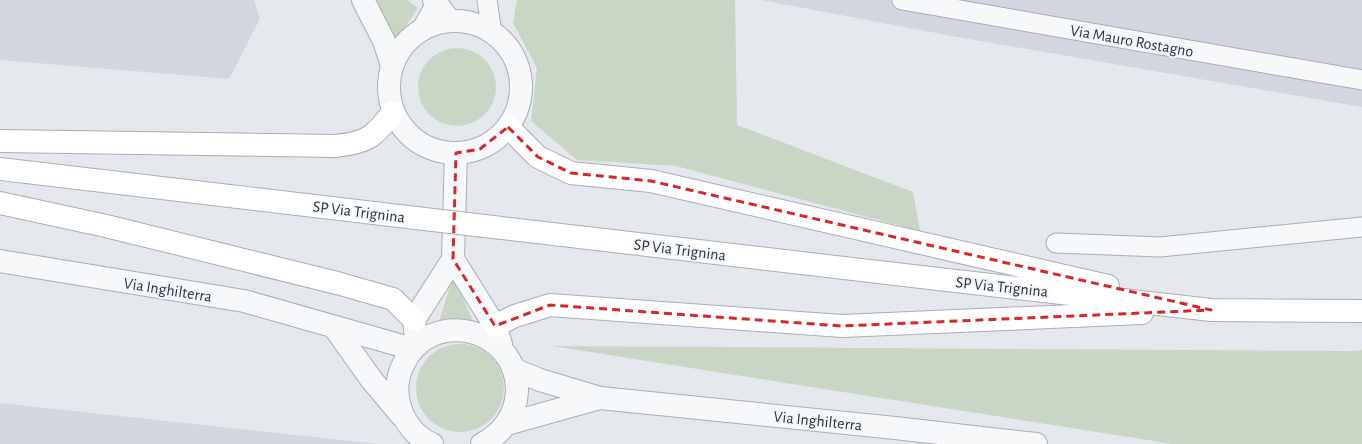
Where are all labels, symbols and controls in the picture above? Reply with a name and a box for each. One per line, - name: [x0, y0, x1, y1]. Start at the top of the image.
- street label: Via Mauro Rostagno: [1069, 22, 1195, 60]
- street label: SP Via Trignina: [312, 198, 406, 226]
- street label: SP Via Trignina: [633, 236, 727, 264]
- street label: SP Via Trignina: [955, 274, 1049, 300]
- street label: Via Inghilterra: [123, 275, 213, 305]
- street label: Via Inghilterra: [773, 408, 863, 434]

